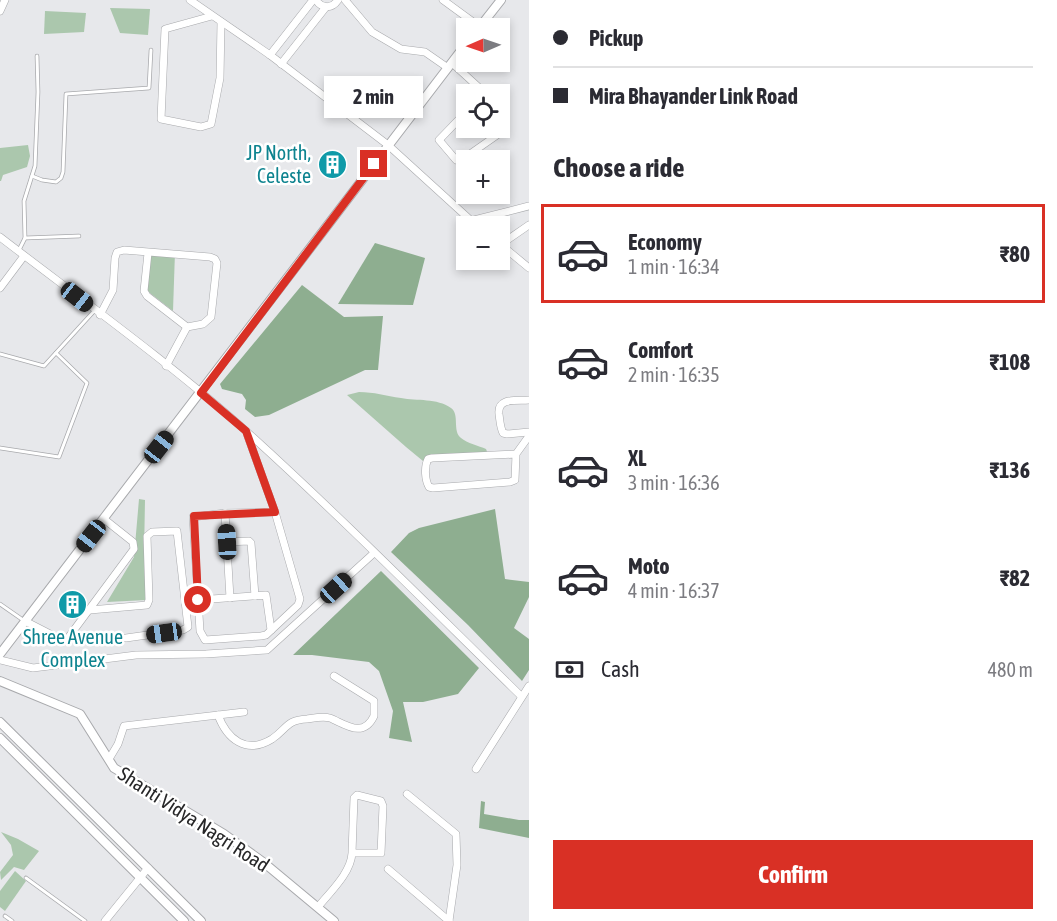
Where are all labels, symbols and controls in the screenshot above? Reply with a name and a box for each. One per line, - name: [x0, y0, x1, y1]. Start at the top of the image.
- north arrow: [456, 18, 510, 72]
- map controls: [456, 18, 510, 270]
- text: Pickup: [589, 25, 644, 51]
- callout: 2 min: [324, 77, 424, 119]
- text: Mira Bhayander Link Road: [589, 83, 798, 109]
- button: locate: [456, 84, 510, 138]
- text: 2 min: [353, 85, 394, 108]
- place label: JP North, Celeste: [246, 141, 311, 187]
- building icon: JP North, Celeste: [316, 148, 348, 180]
- route end: [360, 150, 387, 177]
- button: +: [456, 150, 510, 204]
- text: Choose a ride: [553, 152, 685, 183]
- button: −: [456, 216, 510, 270]
- icon: car: [556, 227, 610, 281]
- text: Economy: [628, 229, 702, 255]
- text: ₹80: [1000, 241, 1030, 267]
- text: 1 min · 16:34: [628, 255, 720, 278]
- car: [57, 279, 97, 315]
- icon: car: [556, 335, 610, 389]
- text: Comfort: [628, 337, 693, 363]
- text: ₹108: [990, 349, 1030, 375]
- text: 2 min · 16:35: [628, 363, 720, 386]
- car: [141, 427, 177, 467]
- icon: car: [556, 443, 610, 497]
- text: XL: [628, 445, 646, 471]
- text: ₹136: [990, 457, 1030, 483]
- text: 3 min · 16:36: [628, 471, 720, 494]
- car: [73, 516, 109, 556]
- car: [217, 524, 237, 560]
- icon: car: [556, 551, 610, 605]
- text: Moto: [628, 553, 670, 579]
- text: ₹82: [1000, 565, 1030, 591]
- car: [317, 569, 355, 607]
- text: 4 min · 16:37: [628, 579, 720, 602]
- route start: [184, 586, 211, 613]
- building icon: Shree Avenue Complex: [57, 589, 89, 621]
- car: [145, 622, 183, 644]
- place label: Shree Avenue Complex: [23, 625, 123, 671]
- icon: cash: [553, 653, 586, 686]
- text: Cash: [601, 656, 640, 682]
- text: 480 m: [988, 658, 1033, 681]
- street label: Shanti Vidya Nagri Road: [114, 762, 274, 876]
- button: Confirm: [553, 840, 1033, 909]

